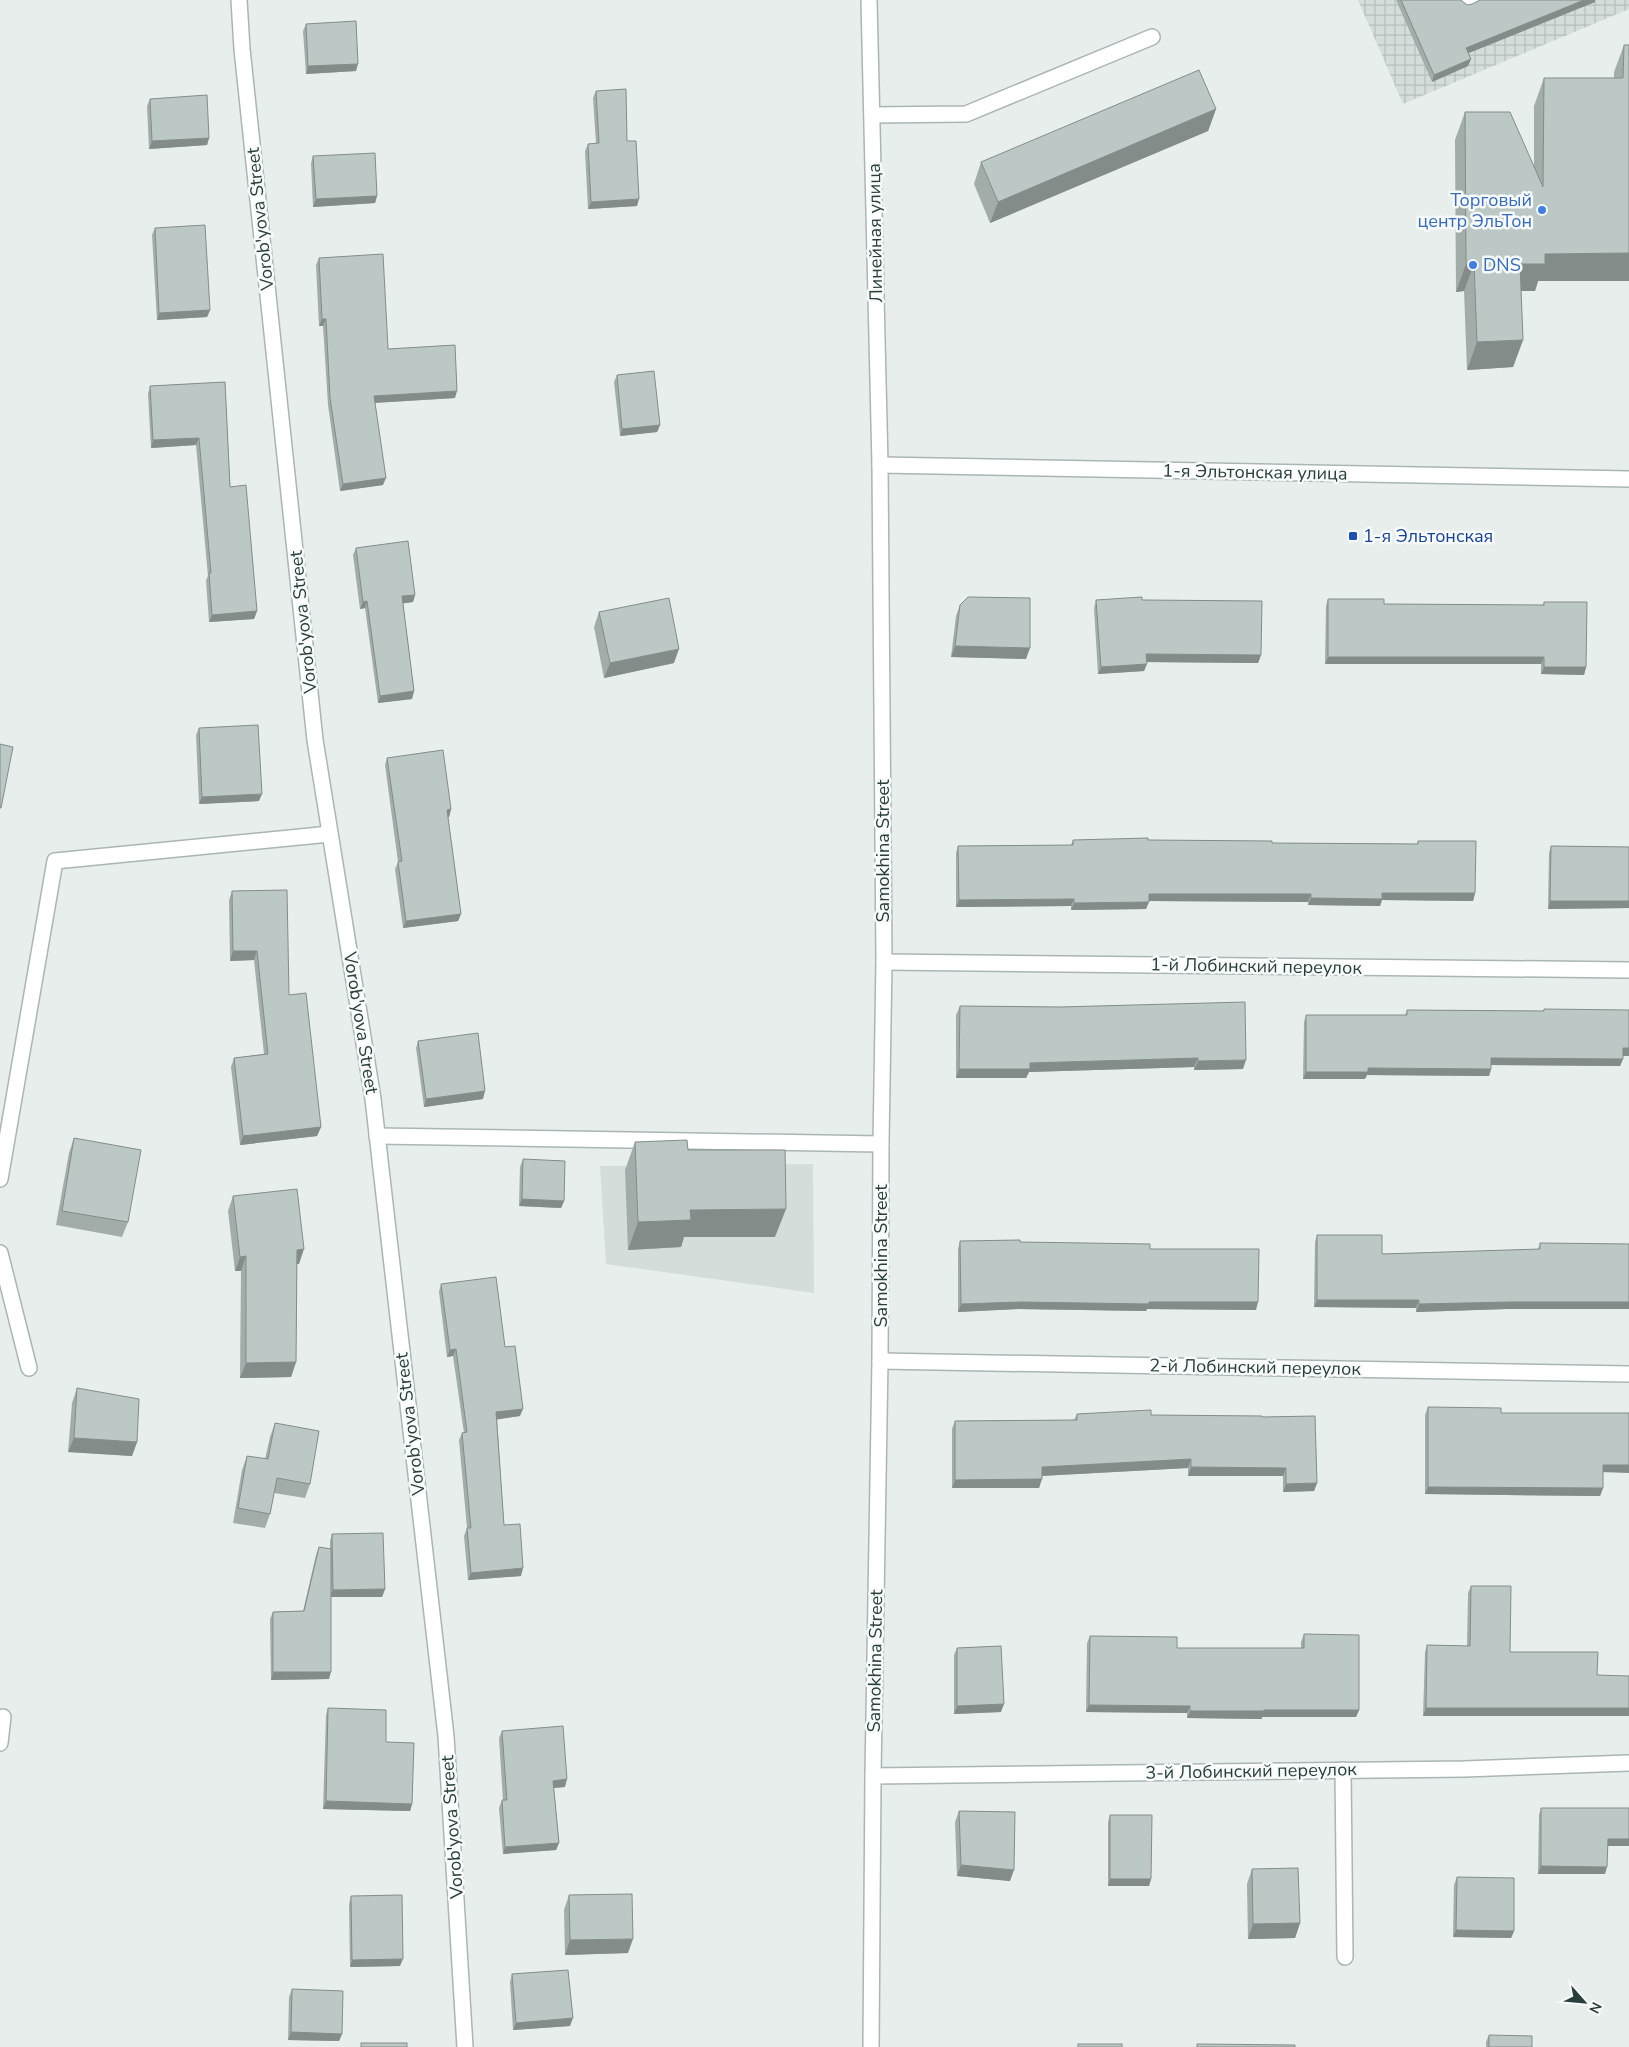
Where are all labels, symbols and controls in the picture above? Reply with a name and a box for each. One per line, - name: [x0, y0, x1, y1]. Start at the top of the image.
- street label: Vorob'yova Street: [240, 146, 280, 293]
- street label: Линейная улица: [862, 163, 888, 303]
- place label: Торговый центр ЭльТон: [1417, 188, 1532, 233]
- marker: Торговый центр ЭльТон: [1536, 204, 1548, 216]
- place label: DNS: [1483, 253, 1521, 277]
- marker: DNS: [1467, 259, 1479, 271]
- street label: 1-я Эльтонская улица: [1162, 458, 1348, 486]
- place label: 1-я Эльтонская: [1363, 524, 1493, 548]
- marker: 1-я Эльтонская: [1347, 530, 1359, 542]
- street label: Vorob'yova Street: [283, 549, 323, 696]
- street label: Samokhina Street: [871, 779, 895, 922]
- street label: Vorob'yova Street: [338, 949, 384, 1096]
- street label: 1-й Лобинский переулок: [1150, 952, 1362, 980]
- street label: Samokhina Street: [869, 1184, 893, 1327]
- street label: Vorob'yova Street: [389, 1351, 431, 1498]
- street label: 2-й Лобинский переулок: [1149, 1353, 1361, 1381]
- street label: Samokhina Street: [862, 1589, 888, 1733]
- street label: Vorob'yova Street: [435, 1754, 469, 1900]
- street label: 3-й Лобинский переулок: [1145, 1757, 1357, 1785]
- north arrow: [1559, 1977, 1609, 2027]
- text: N: [1584, 1999, 1606, 2017]

